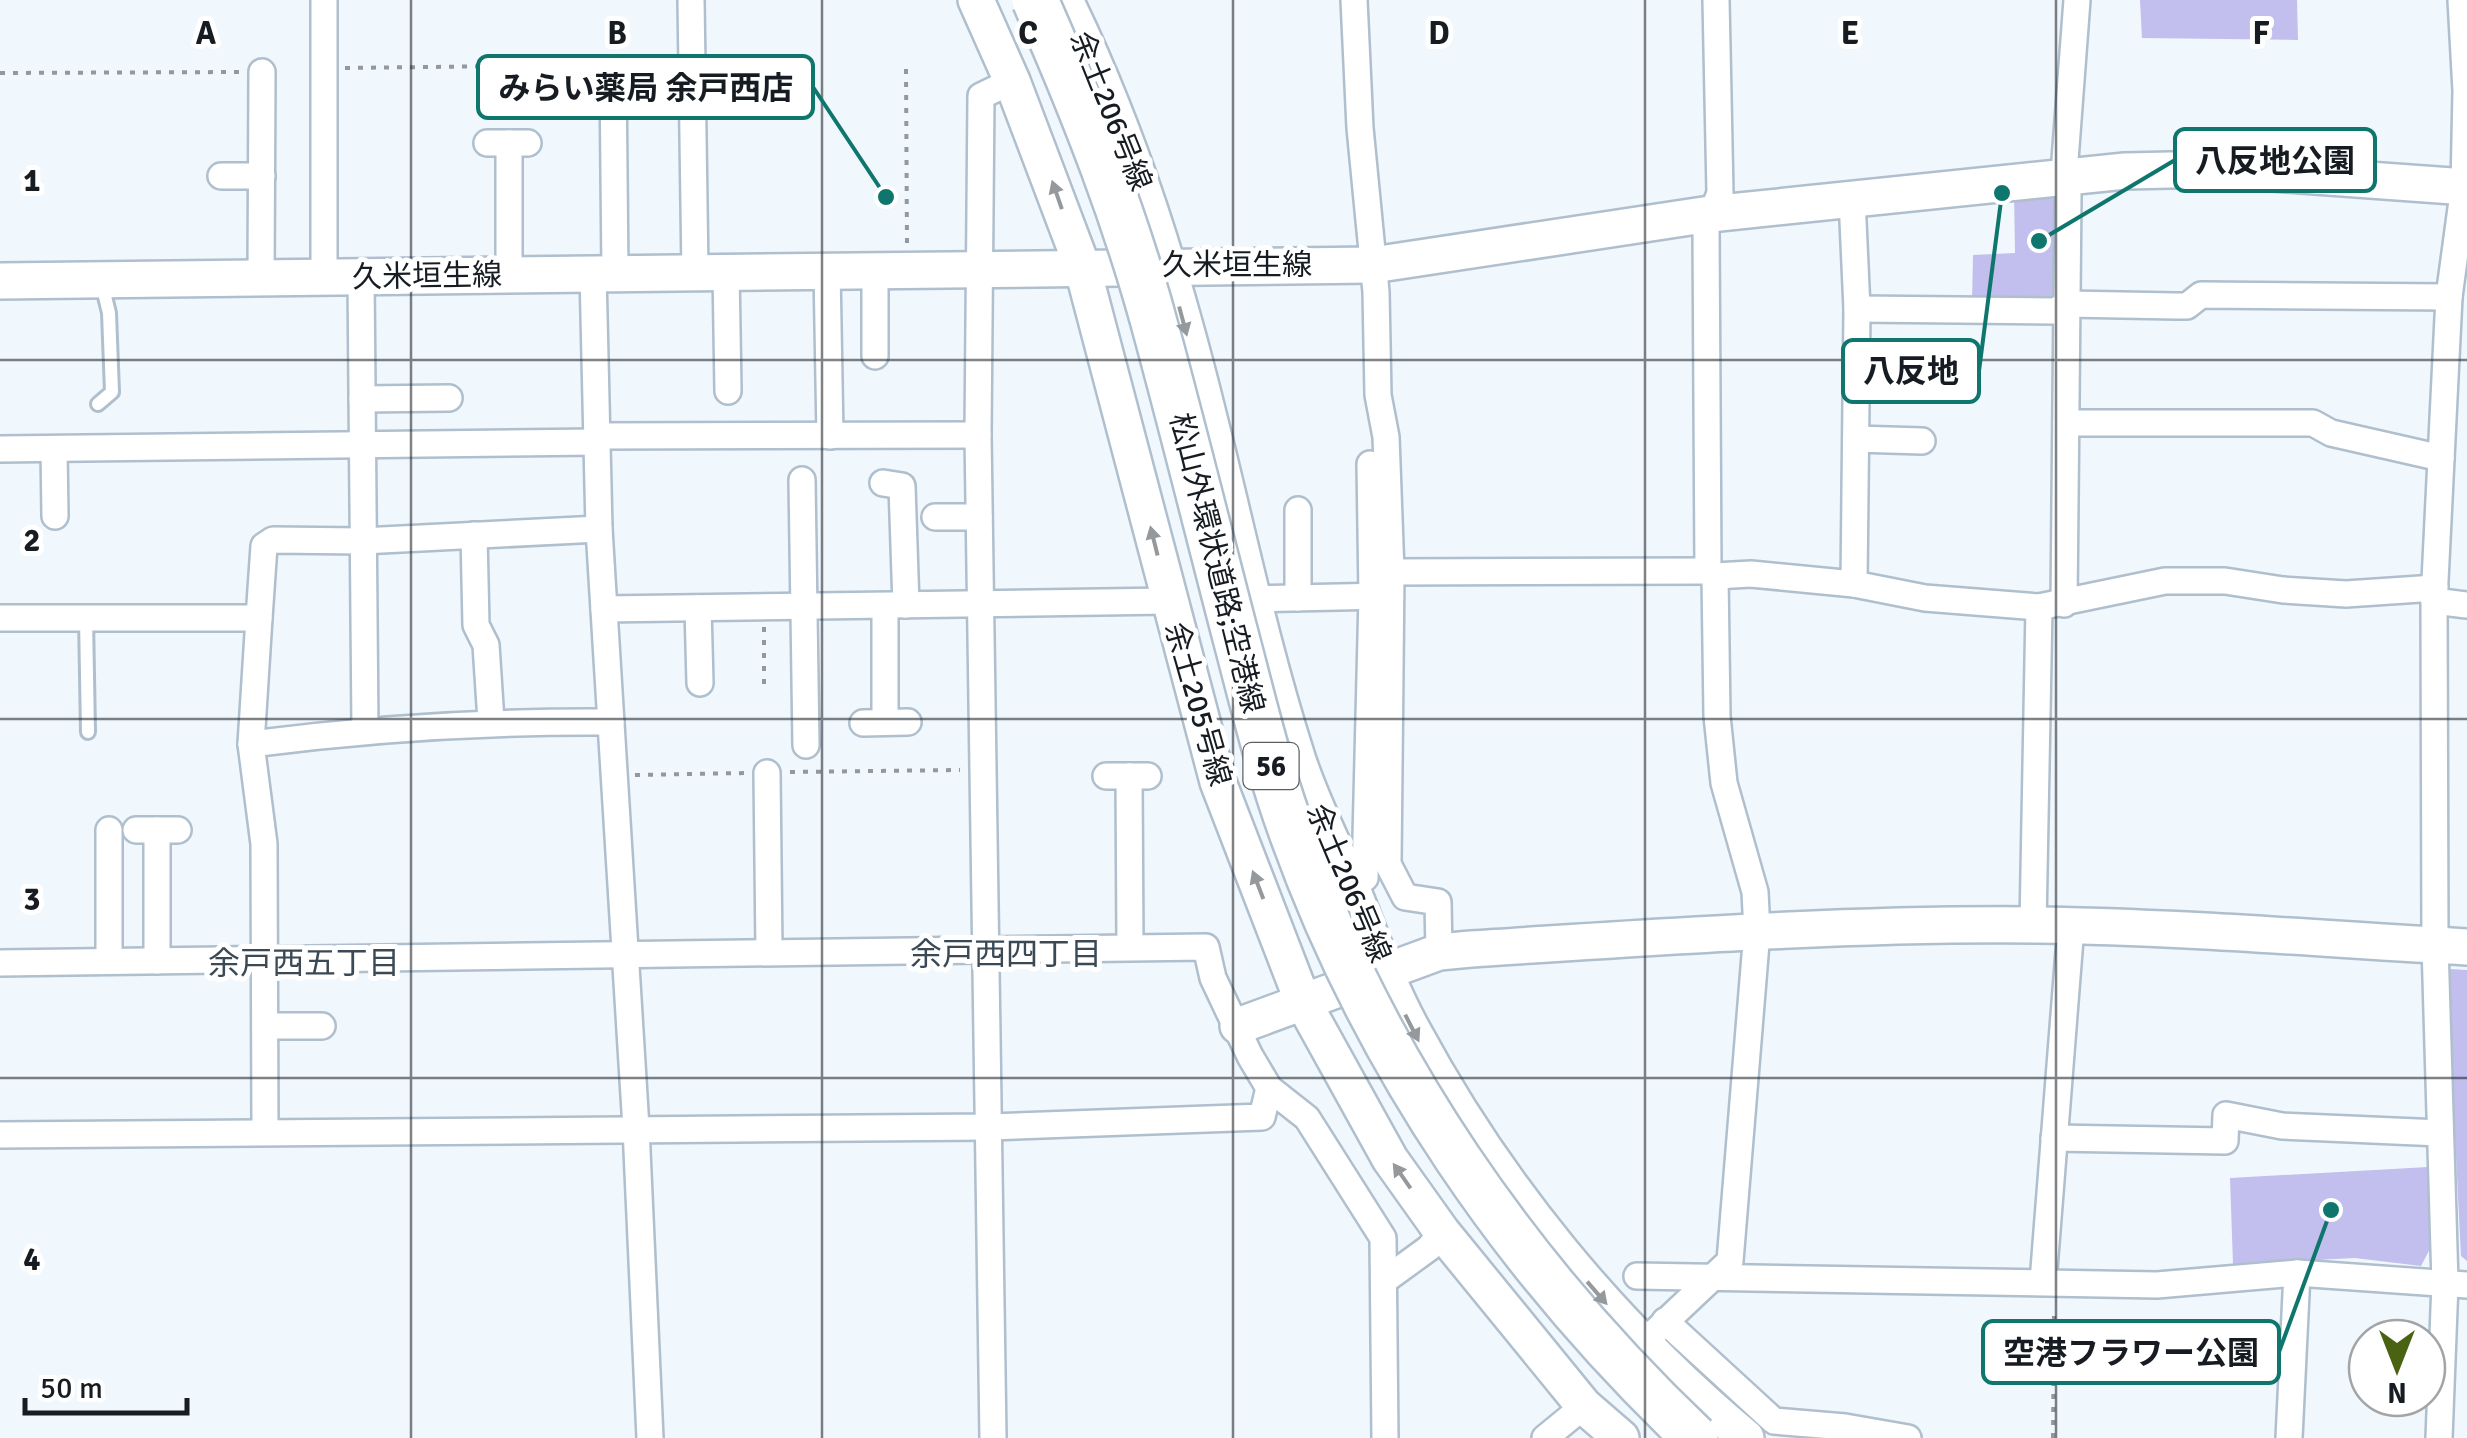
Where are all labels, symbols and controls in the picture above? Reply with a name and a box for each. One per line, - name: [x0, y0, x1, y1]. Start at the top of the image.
- text: A: [196, 14, 217, 53]
- text: B: [607, 14, 627, 53]
- text: C: [1018, 14, 1038, 53]
- text: D: [1428, 14, 1450, 53]
- text: E: [1841, 14, 1859, 53]
- text: F: [2252, 14, 2270, 53]
- street label: 余土206号線: [1062, 26, 1159, 196]
- callout: みらい薬局 余戸西店: [478, 56, 813, 118]
- text: みらい薬局 余戸西店: [498, 69, 794, 108]
- callout: 八反地公園: [2175, 129, 2375, 191]
- text: 八反地公園: [2195, 142, 2355, 181]
- text: 1: [23, 161, 41, 200]
- one-way arrow: [1049, 179, 1064, 209]
- street label: 久米垣生線: [1162, 247, 1312, 284]
- street label: 久米垣生線: [352, 257, 502, 296]
- one-way arrow: [1176, 306, 1192, 337]
- callout: 八反地: [1843, 340, 1979, 402]
- text: 八反地: [1863, 352, 1959, 391]
- street label: 松山外環状道路;空港線: [1161, 409, 1272, 717]
- text: 2: [23, 521, 41, 560]
- one-way arrow: [1146, 525, 1161, 556]
- street label: 余土205号線: [1156, 618, 1239, 790]
- road number: 56: [1244, 743, 1298, 789]
- street label: 余土206号線: [1299, 798, 1399, 968]
- one-way arrow: [1250, 870, 1265, 900]
- text: 3: [23, 880, 41, 919]
- district label: 余戸西四丁目: [910, 935, 1102, 974]
- district label: 余戸西五丁目: [208, 944, 400, 983]
- one-way arrow: [1403, 1013, 1420, 1042]
- one-way arrow: [1393, 1162, 1412, 1189]
- text: 4: [23, 1240, 41, 1279]
- one-way arrow: [1586, 1281, 1608, 1306]
- north arrow: [2347, 1318, 2447, 1418]
- callout: 空港フラワー公園: [1983, 1321, 2279, 1383]
- text: 空港フラワー公園: [2003, 1334, 2259, 1373]
- scale bar: [25, 1353, 188, 1415]
- text: 50 m: [40, 1370, 103, 1407]
- text: N: [2387, 1375, 2407, 1409]

